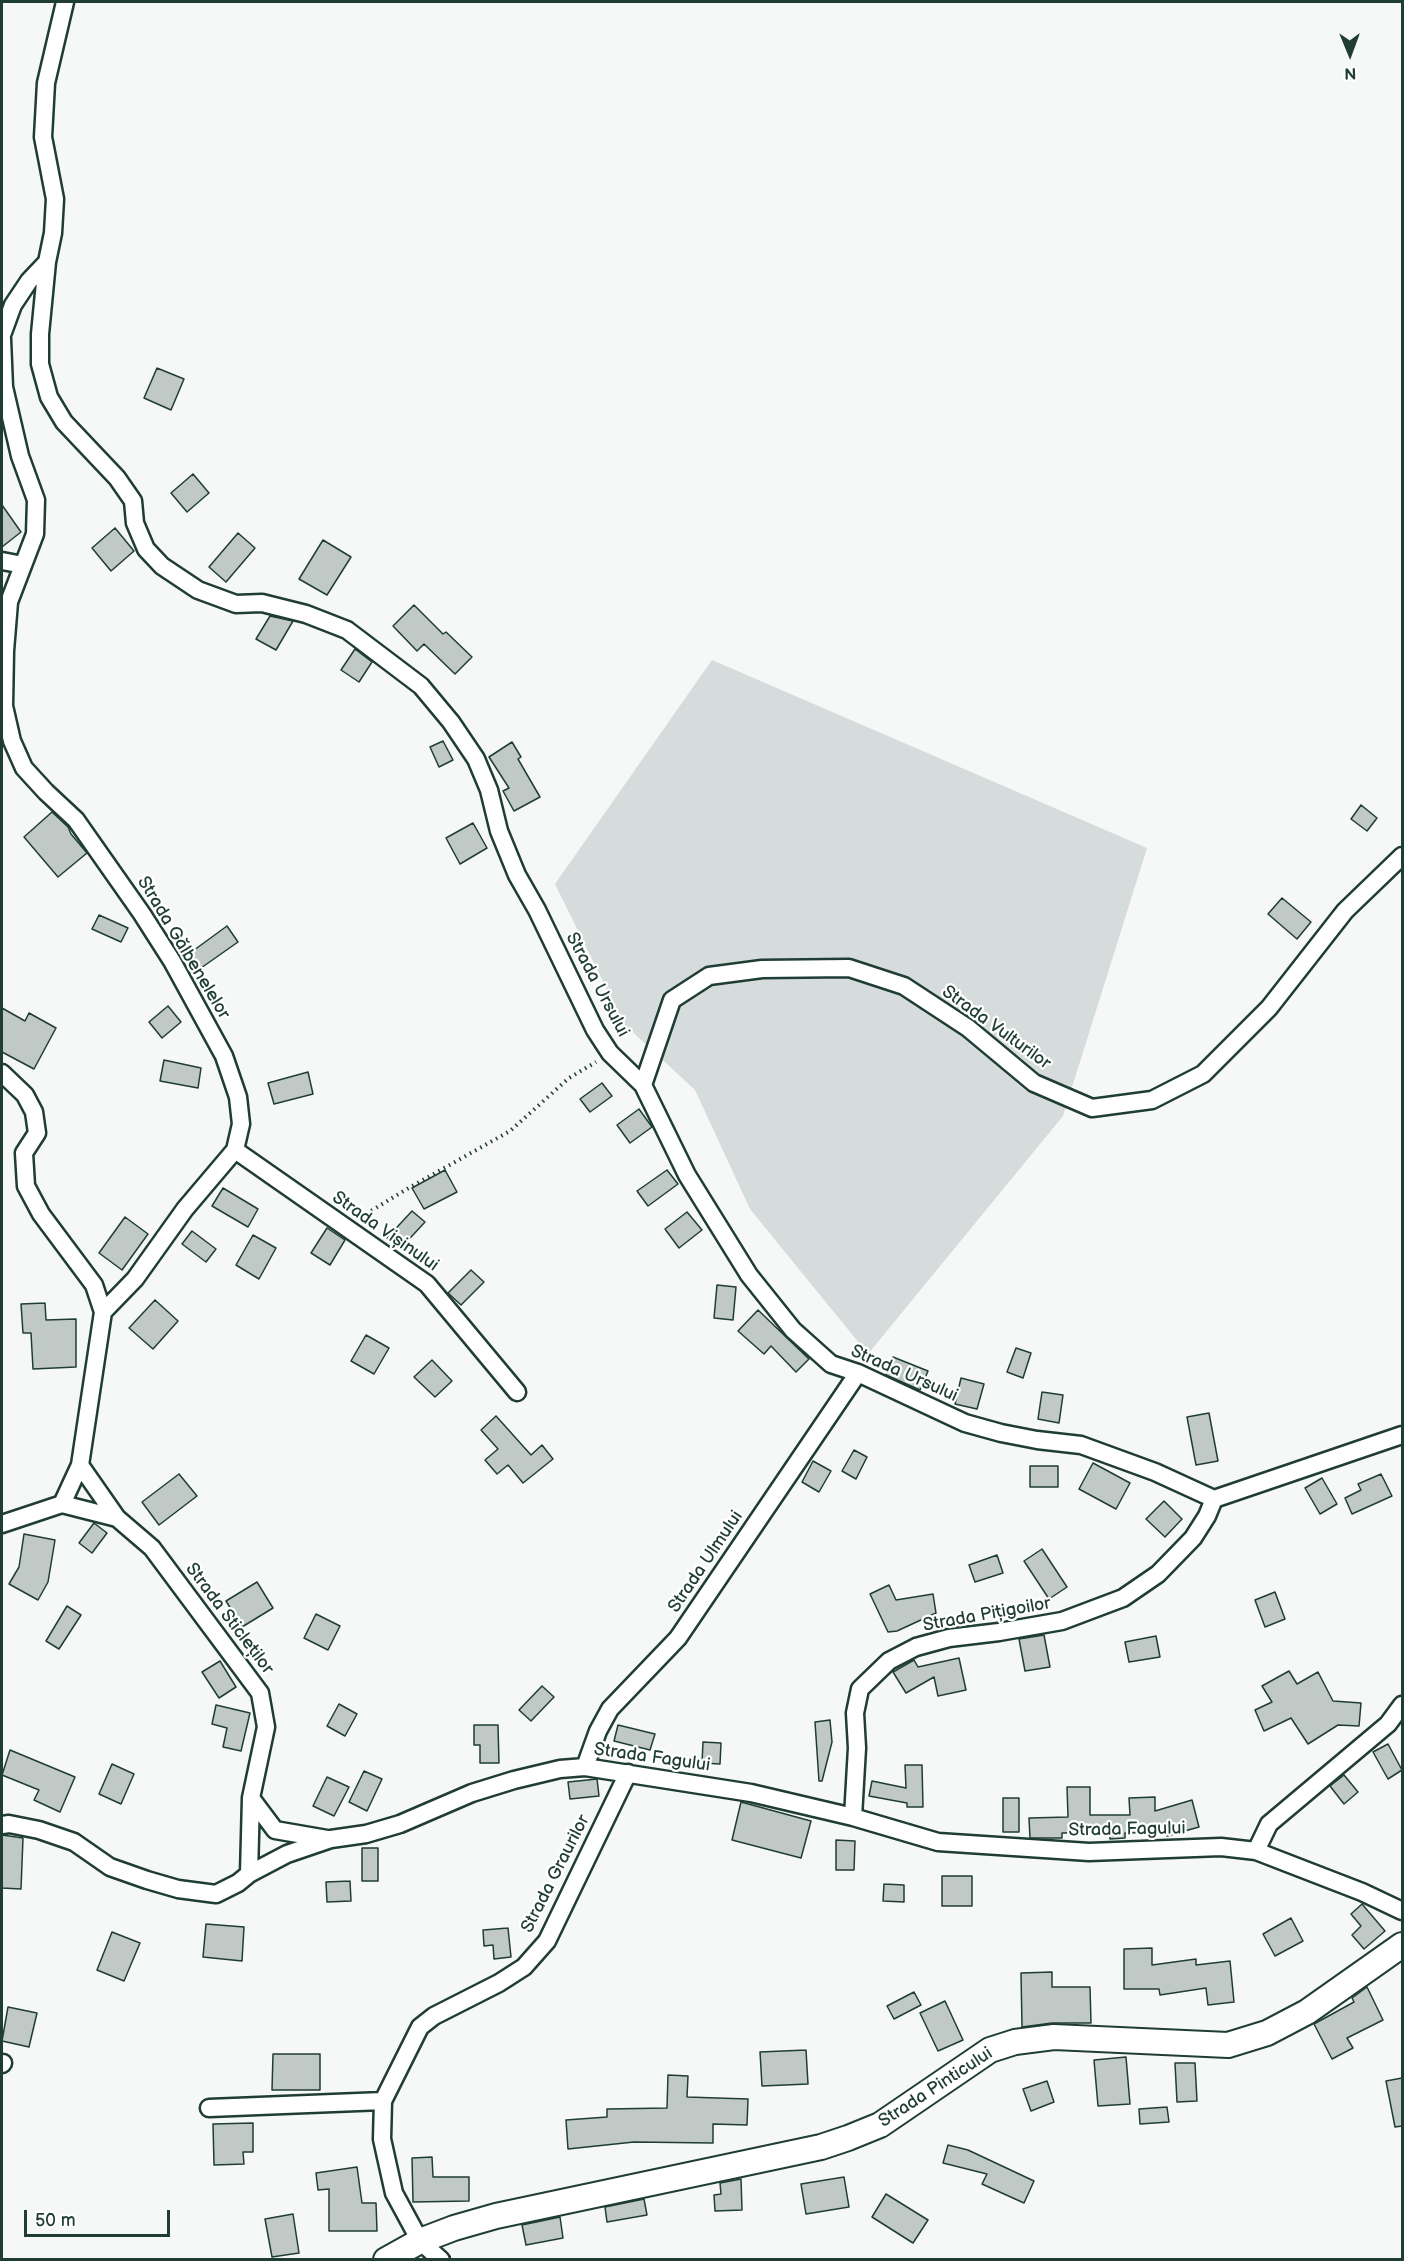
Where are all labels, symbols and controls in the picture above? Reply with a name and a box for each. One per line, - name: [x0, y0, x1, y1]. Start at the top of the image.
- north arrow: [1320, 24, 1380, 84]
- text: N: [1344, 63, 1357, 82]
- street label: Strada Gălbenelelor: [132, 873, 234, 1023]
- street label: Strada Ursului: [560, 929, 634, 1041]
- street label: Strada Vulturilor: [937, 981, 1055, 1075]
- street label: Strada Vișinului: [328, 1187, 442, 1277]
- street label: Strada Ursului: [847, 1341, 961, 1407]
- street label: Strada Ulmului: [664, 1507, 748, 1617]
- street label: Strada Sticleților: [180, 1559, 278, 1679]
- street label: Strada Pițigoilor: [921, 1593, 1053, 1637]
- street label: Strada Fagului: [592, 1739, 712, 1777]
- street label: Strada Graurilor: [517, 1812, 595, 1936]
- street label: Strada Fagului: [1068, 1818, 1186, 1842]
- street label: Strada Pinticului: [875, 2043, 997, 2133]
- scale bar: [27, 2198, 172, 2236]
- text: 50 m: [35, 2210, 76, 2231]

